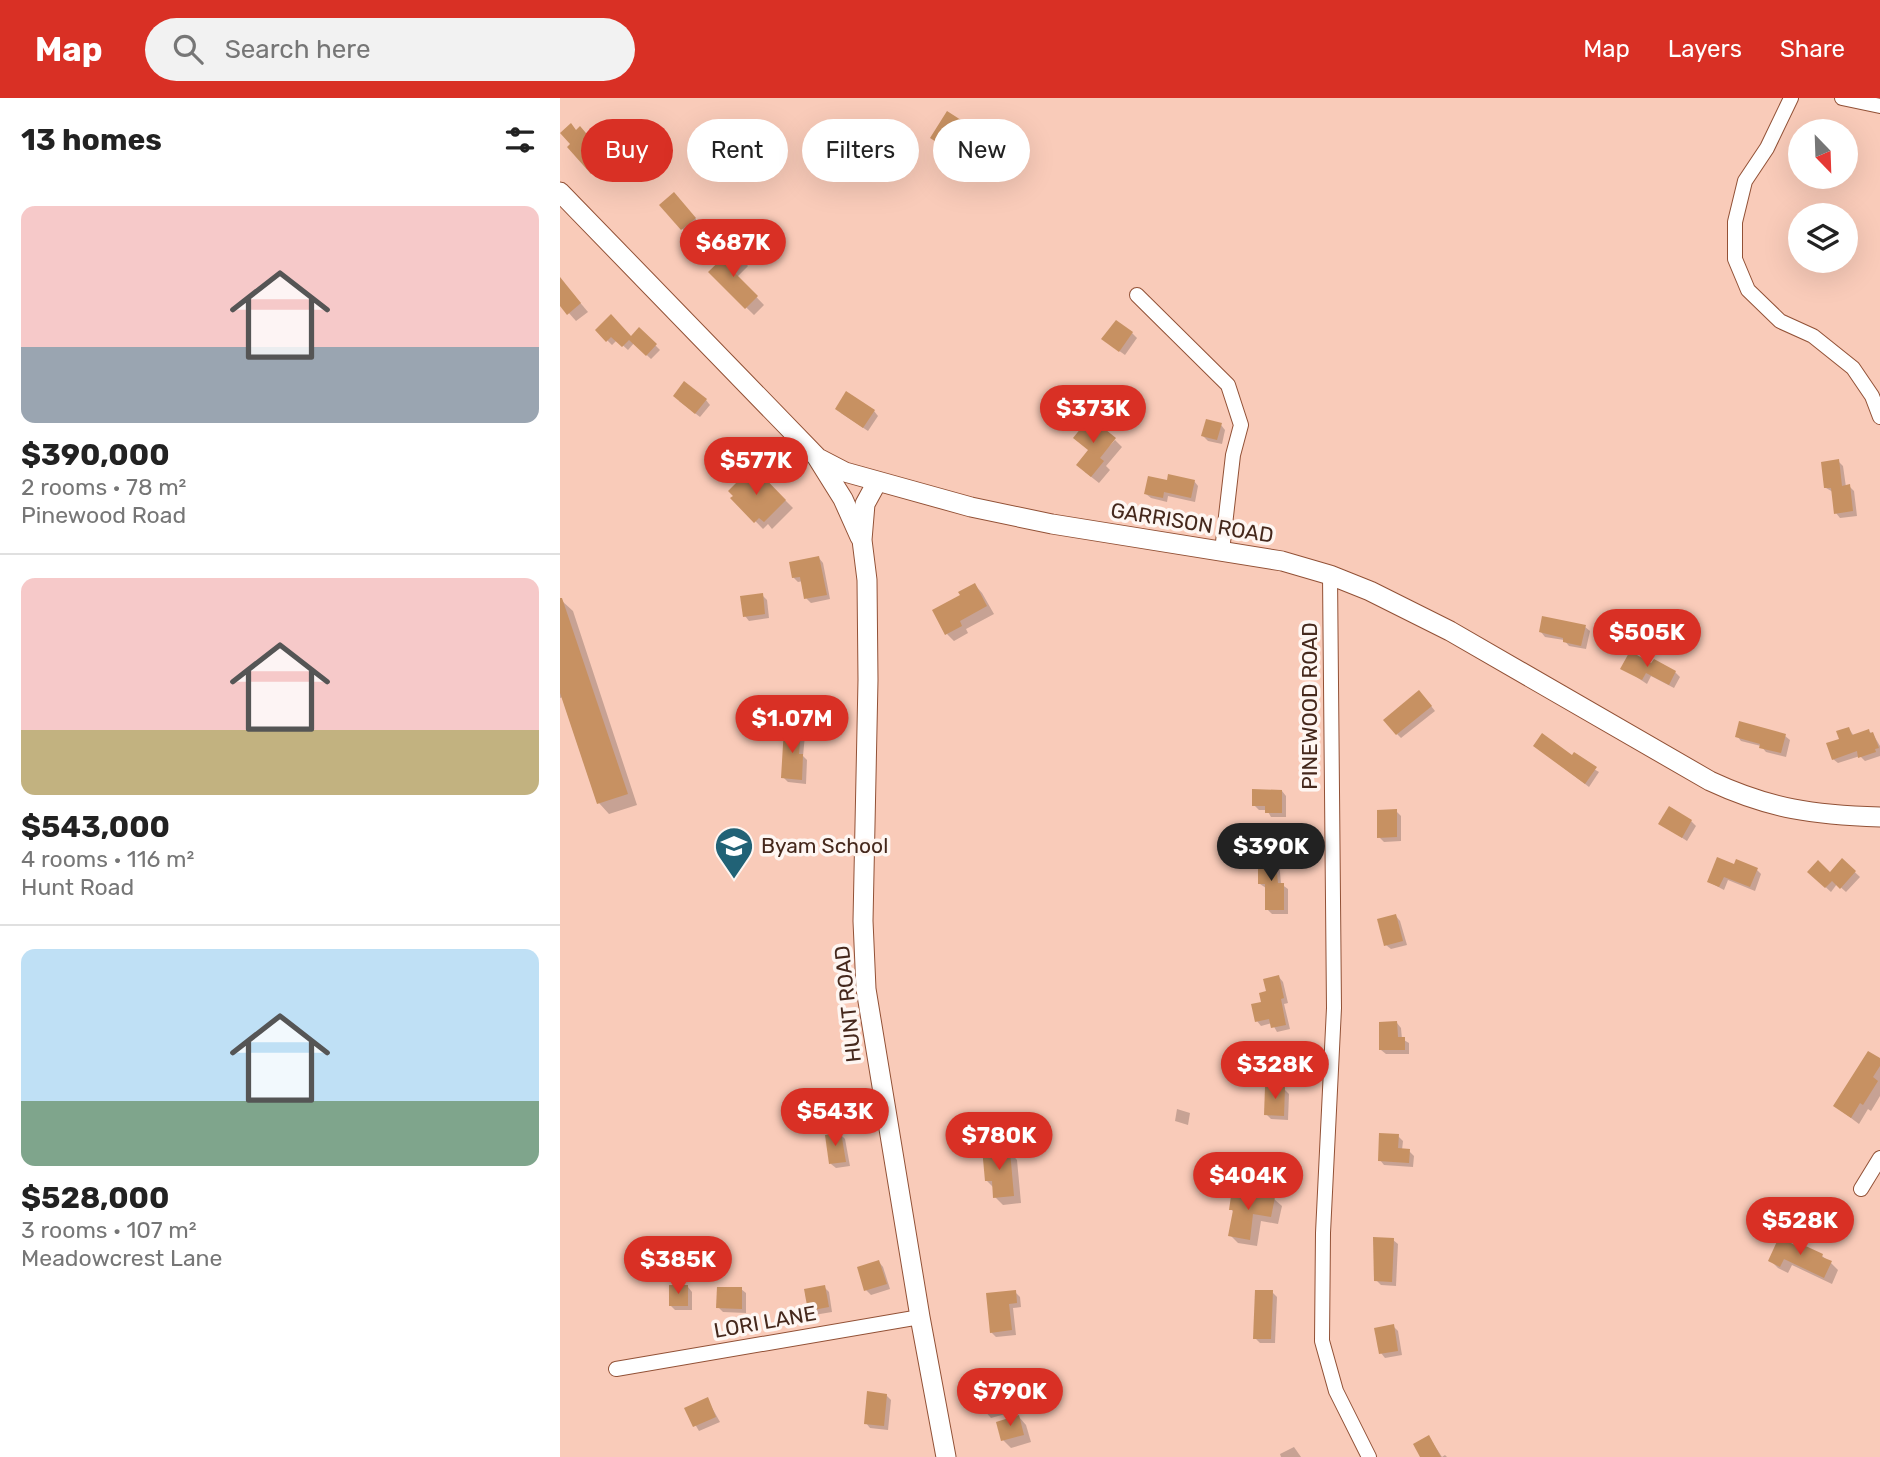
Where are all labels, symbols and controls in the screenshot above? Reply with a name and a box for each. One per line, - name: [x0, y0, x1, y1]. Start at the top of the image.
- search box: [145, 18, 635, 81]
- text: Map: [35, 30, 103, 69]
- icon: search: [169, 30, 207, 68]
- text: Search here: [225, 34, 370, 65]
- text: Map: [1583, 35, 1630, 63]
- text: Layers: [1668, 35, 1742, 63]
- text: Share: [1780, 35, 1845, 63]
- chip: Buy: [581, 119, 673, 182]
- chip: Rent: [687, 119, 788, 182]
- chip: Filters: [802, 119, 919, 182]
- chip: New: [933, 119, 1030, 182]
- north arrow: [1788, 119, 1858, 189]
- map controls: [1788, 119, 1858, 273]
- icon: filters: [501, 121, 539, 159]
- text: 13 homes: [21, 122, 162, 158]
- button: layers: [1788, 203, 1858, 273]
- pin: $687K: [684, 220, 782, 279]
- text: $687K: [696, 228, 770, 256]
- icon: home: [217, 252, 343, 378]
- pin: $373K: [1044, 386, 1142, 445]
- text: $373K: [1056, 394, 1130, 422]
- text: $390,000: [21, 437, 170, 473]
- pin: $577K: [707, 438, 805, 497]
- text: $577K: [720, 446, 792, 474]
- text: 2 rooms · 78 m²: [21, 473, 186, 501]
- street label: GARRISON ROAD: [1109, 497, 1275, 548]
- text: Pinewood Road: [21, 501, 186, 529]
- pin: $505K: [1598, 610, 1696, 669]
- text: $505K: [1609, 618, 1685, 646]
- street label: PINEWOOD ROAD: [1297, 622, 1322, 790]
- icon: home: [217, 624, 343, 750]
- pin: $1.07M: [735, 696, 849, 755]
- text: $1.07M: [751, 704, 833, 732]
- text: $543,000: [21, 809, 170, 845]
- pin: $390K: [1222, 824, 1320, 883]
- school or university icon: Byam School: [713, 825, 755, 880]
- text: $390K: [1233, 832, 1309, 860]
- place label: Byam School: [761, 833, 888, 858]
- text: 4 rooms · 116 m²: [21, 845, 194, 873]
- text: Hunt Road: [21, 873, 134, 901]
- street label: HUNT ROAD: [829, 944, 866, 1064]
- icon: home: [217, 995, 343, 1121]
- pin: $328K: [1226, 1042, 1324, 1101]
- text: $328K: [1237, 1050, 1313, 1078]
- pin: $543K: [786, 1088, 884, 1148]
- text: $543K: [797, 1097, 873, 1125]
- pin: $780K: [950, 1112, 1048, 1172]
- text: $780K: [961, 1121, 1037, 1149]
- pin: $404K: [1199, 1152, 1297, 1212]
- text: $404K: [1209, 1161, 1287, 1189]
- text: $528,000: [21, 1180, 169, 1216]
- pin: $528K: [1751, 1198, 1849, 1257]
- text: $528K: [1762, 1206, 1838, 1234]
- text: 3 rooms · 107 m²: [21, 1216, 197, 1244]
- pin: $385K: [629, 1236, 727, 1296]
- text: Meadowcrest Lane: [21, 1244, 222, 1272]
- text: $385K: [640, 1245, 716, 1273]
- street label: LORI LANE: [712, 1300, 818, 1343]
- pin: $790K: [961, 1368, 1059, 1428]
- text: $790K: [973, 1377, 1047, 1405]

